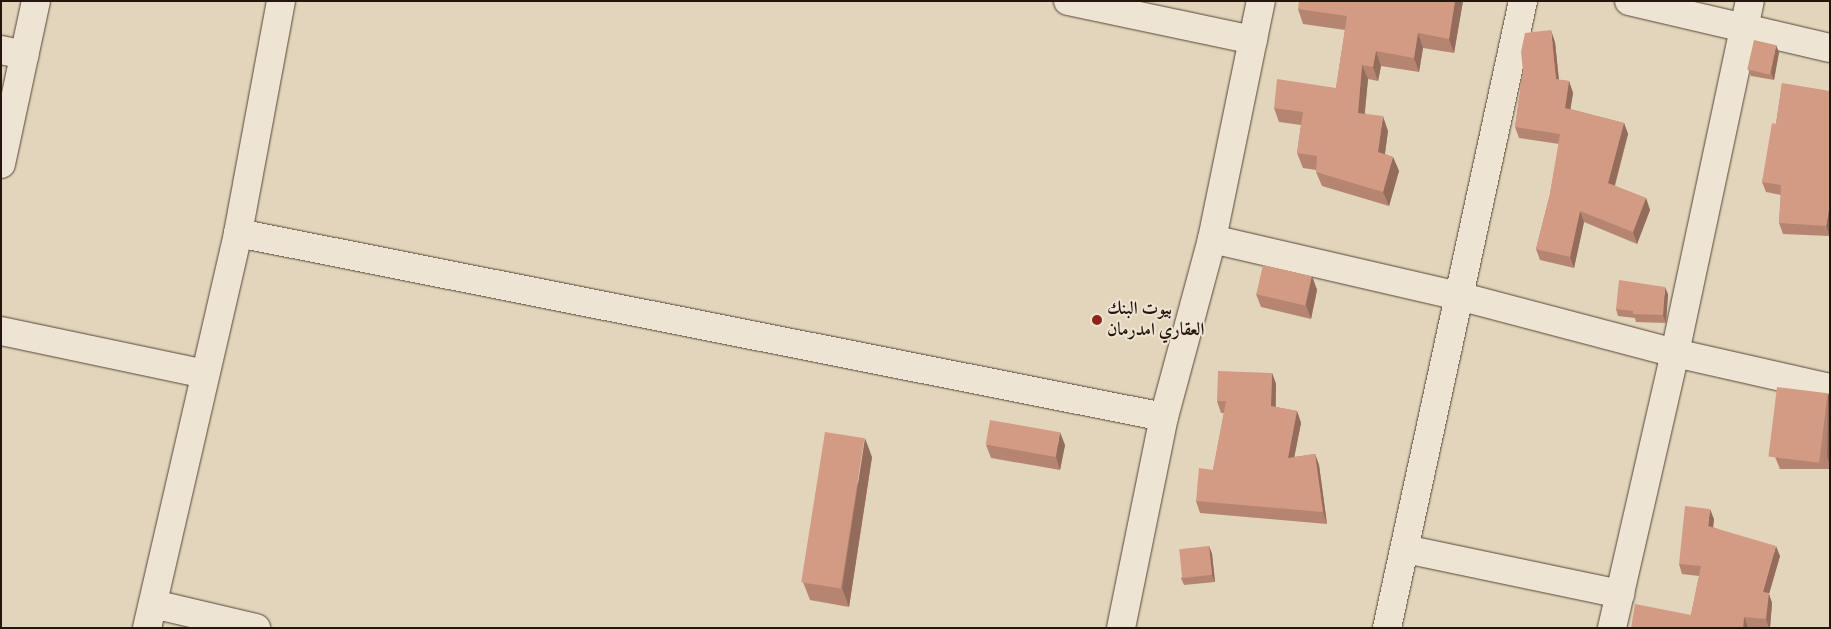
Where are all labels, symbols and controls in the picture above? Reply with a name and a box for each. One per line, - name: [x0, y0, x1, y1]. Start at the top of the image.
- place label: بيوت البنك العقاري امدرمان: [1107, 299, 1204, 342]
- marker: بيوت البنك العقاري امدرمان: [1091, 314, 1103, 326]

